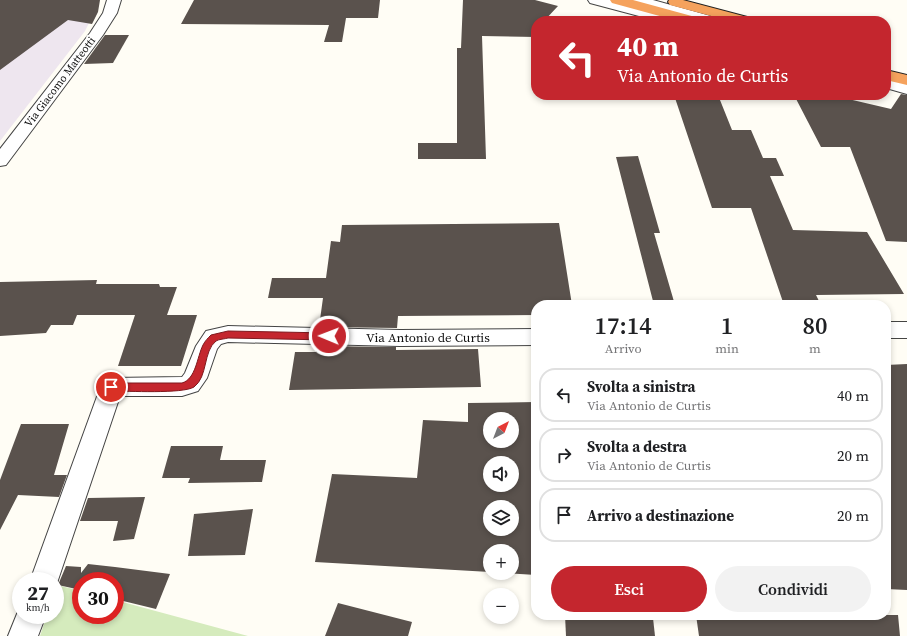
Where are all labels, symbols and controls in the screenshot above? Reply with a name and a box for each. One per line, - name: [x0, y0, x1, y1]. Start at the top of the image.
- text: 40 m: [617, 27, 679, 65]
- icon: left: [551, 32, 603, 84]
- street label: Via Giacomo Matteotti: [21, 34, 99, 130]
- text: Via Antonio de Curtis: [617, 63, 788, 88]
- text: 17:14: [595, 309, 652, 342]
- text: 1: [721, 309, 733, 342]
- text: 80: [802, 309, 827, 342]
- position arrow: [308, 315, 350, 357]
- street label: Via Antonio de Curtis: [366, 329, 490, 346]
- text: Arrivo: [605, 340, 642, 357]
- text: min: [715, 340, 739, 357]
- text: m: [809, 340, 821, 357]
- pin: [94, 370, 128, 404]
- icon: arrive: [100, 376, 122, 398]
- text: Svolta a sinistra: [587, 376, 696, 397]
- icon: left: [553, 384, 575, 406]
- text: 40 m: [837, 385, 869, 406]
- text: Via Antonio de Curtis: [587, 397, 711, 414]
- north arrow: [483, 412, 519, 448]
- map controls: [483, 412, 519, 624]
- text: Svolta a destra: [587, 436, 687, 457]
- icon: right: [553, 444, 575, 466]
- text: 20 m: [837, 445, 869, 466]
- button: sound: [483, 456, 519, 492]
- text: Via Antonio de Curtis: [587, 457, 711, 474]
- button: layers: [483, 500, 519, 536]
- icon: arrive: [553, 504, 575, 526]
- text: Arrivo a destinazione: [587, 505, 734, 526]
- text: 20 m: [837, 505, 869, 526]
- button: +: [483, 544, 519, 580]
- button: Esci: [551, 566, 707, 612]
- button: Condividi: [715, 566, 871, 612]
- speed limit sign: 30: [72, 572, 124, 624]
- text: 27: [27, 579, 49, 607]
- button: −: [483, 588, 519, 624]
- text: km/h: [26, 601, 50, 614]

